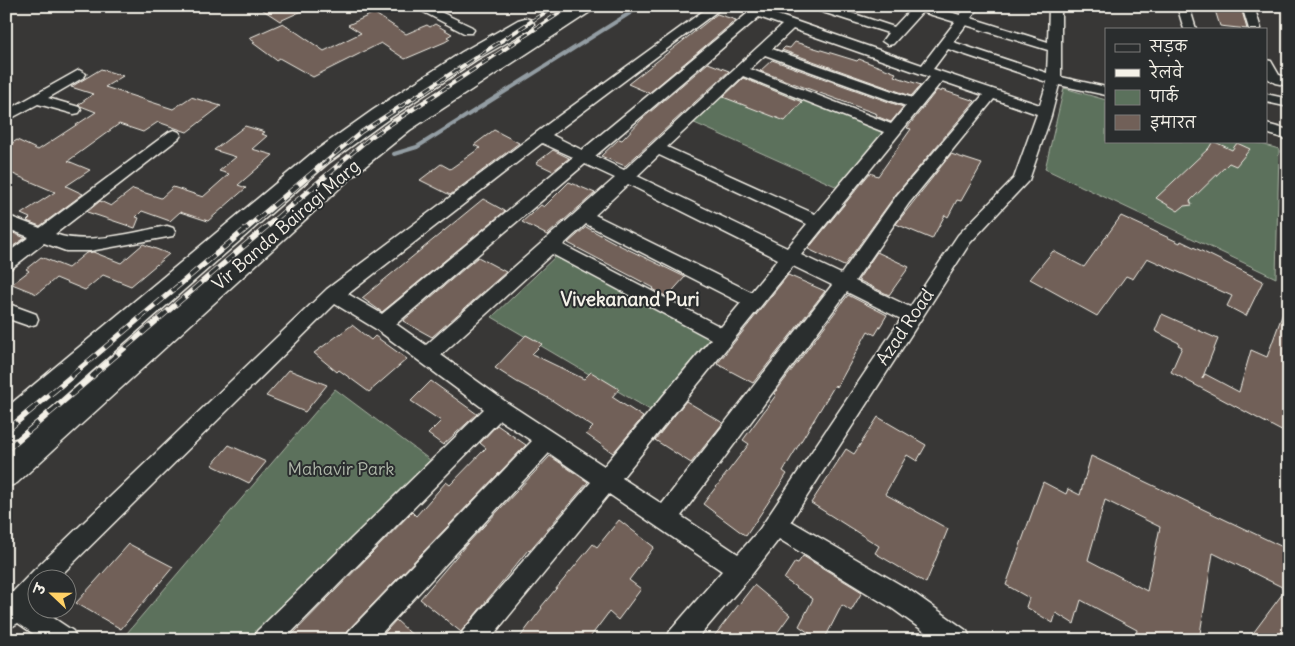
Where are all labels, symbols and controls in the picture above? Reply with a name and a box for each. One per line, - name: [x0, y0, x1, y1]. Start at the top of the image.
- legend: [1105, 28, 1268, 142]
- text: सड़क: [1149, 37, 1188, 57]
- text: रेलवे: [1148, 59, 1184, 82]
- text: पार्क: [1149, 85, 1180, 106]
- text: इमारत: [1150, 113, 1197, 132]
- street label: Vir Banda Bairagi Marg: [207, 154, 364, 295]
- street label: Azad Road: [871, 284, 939, 369]
- district label: Vivekanand Puri: [560, 287, 700, 311]
- park label: Mahavir Park: [288, 457, 395, 480]
- north arrow: [28, 568, 78, 618]
- text: उ: [29, 580, 51, 599]

